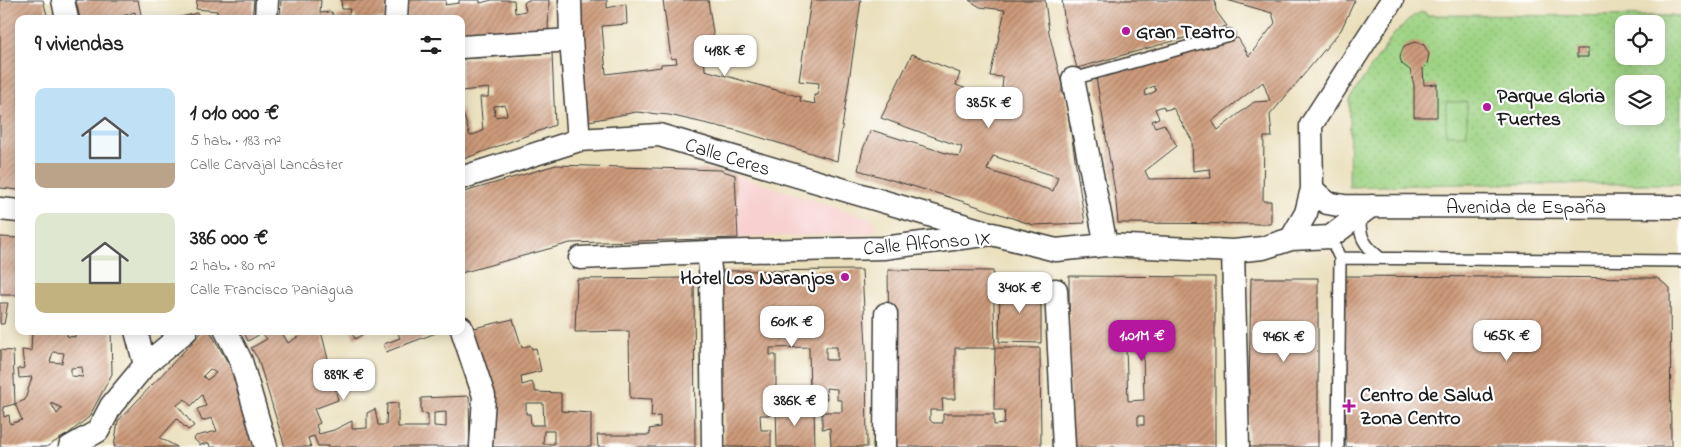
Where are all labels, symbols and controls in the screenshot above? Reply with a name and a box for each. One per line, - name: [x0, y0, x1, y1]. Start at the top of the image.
- map controls: [1615, 15, 1665, 125]
- button: locate: [1615, 15, 1665, 65]
- place label: Gran Teatro: [1136, 19, 1235, 48]
- marker: Gran Teatro: [1120, 25, 1132, 37]
- text: 9 viviendas: [35, 30, 124, 60]
- icon: filters: [417, 31, 445, 59]
- pin: 418K €: [684, 34, 766, 77]
- text: 418K €: [705, 39, 745, 63]
- button: layers: [1615, 75, 1665, 125]
- place label: Parque Gloria Fuertes: [1496, 83, 1605, 135]
- pin: 385K €: [948, 86, 1030, 129]
- text: 385K €: [967, 91, 1011, 115]
- text: 1 010 000 €: [190, 99, 279, 129]
- marker: Parque Gloria Fuertes: [1481, 101, 1493, 113]
- icon: home: [75, 108, 135, 168]
- text: 5 hab. · 183 m²: [190, 129, 281, 153]
- street label: Calle Ceres: [681, 132, 773, 185]
- text: Calle Carvajal Lancáster: [190, 153, 343, 177]
- street label: Avenida de España: [1446, 194, 1606, 223]
- text: 386 000 €: [190, 224, 268, 254]
- street label: Calle Alfonso IX: [862, 224, 993, 265]
- icon: home: [75, 233, 135, 293]
- text: 2 hab. · 80 m²: [190, 254, 275, 278]
- place label: Hotel Los Naranjos: [680, 265, 835, 294]
- marker: Hotel Los Naranjos: [839, 271, 851, 283]
- pin: 340K €: [979, 272, 1061, 314]
- text: 340K €: [998, 276, 1042, 300]
- text: Calle Francisco Paniagua: [190, 278, 353, 302]
- pin: 601K €: [751, 306, 833, 348]
- text: 601K €: [771, 310, 813, 334]
- pin: 1.01M €: [1096, 320, 1188, 362]
- pin: 946K €: [1243, 320, 1325, 363]
- pin: 465K €: [1466, 320, 1548, 362]
- text: 1.01M €: [1119, 324, 1165, 348]
- text: 465K €: [1484, 324, 1530, 348]
- text: 946K €: [1263, 325, 1305, 349]
- pin: 889K €: [303, 358, 385, 401]
- text: 889K €: [324, 363, 364, 387]
- place label: Centro de Salud Zona Centro: [1360, 382, 1494, 434]
- pin: 386K €: [754, 384, 836, 427]
- text: 386K €: [774, 389, 816, 413]
- marker: Centro de Salud Zona Centro: [1342, 399, 1356, 413]

